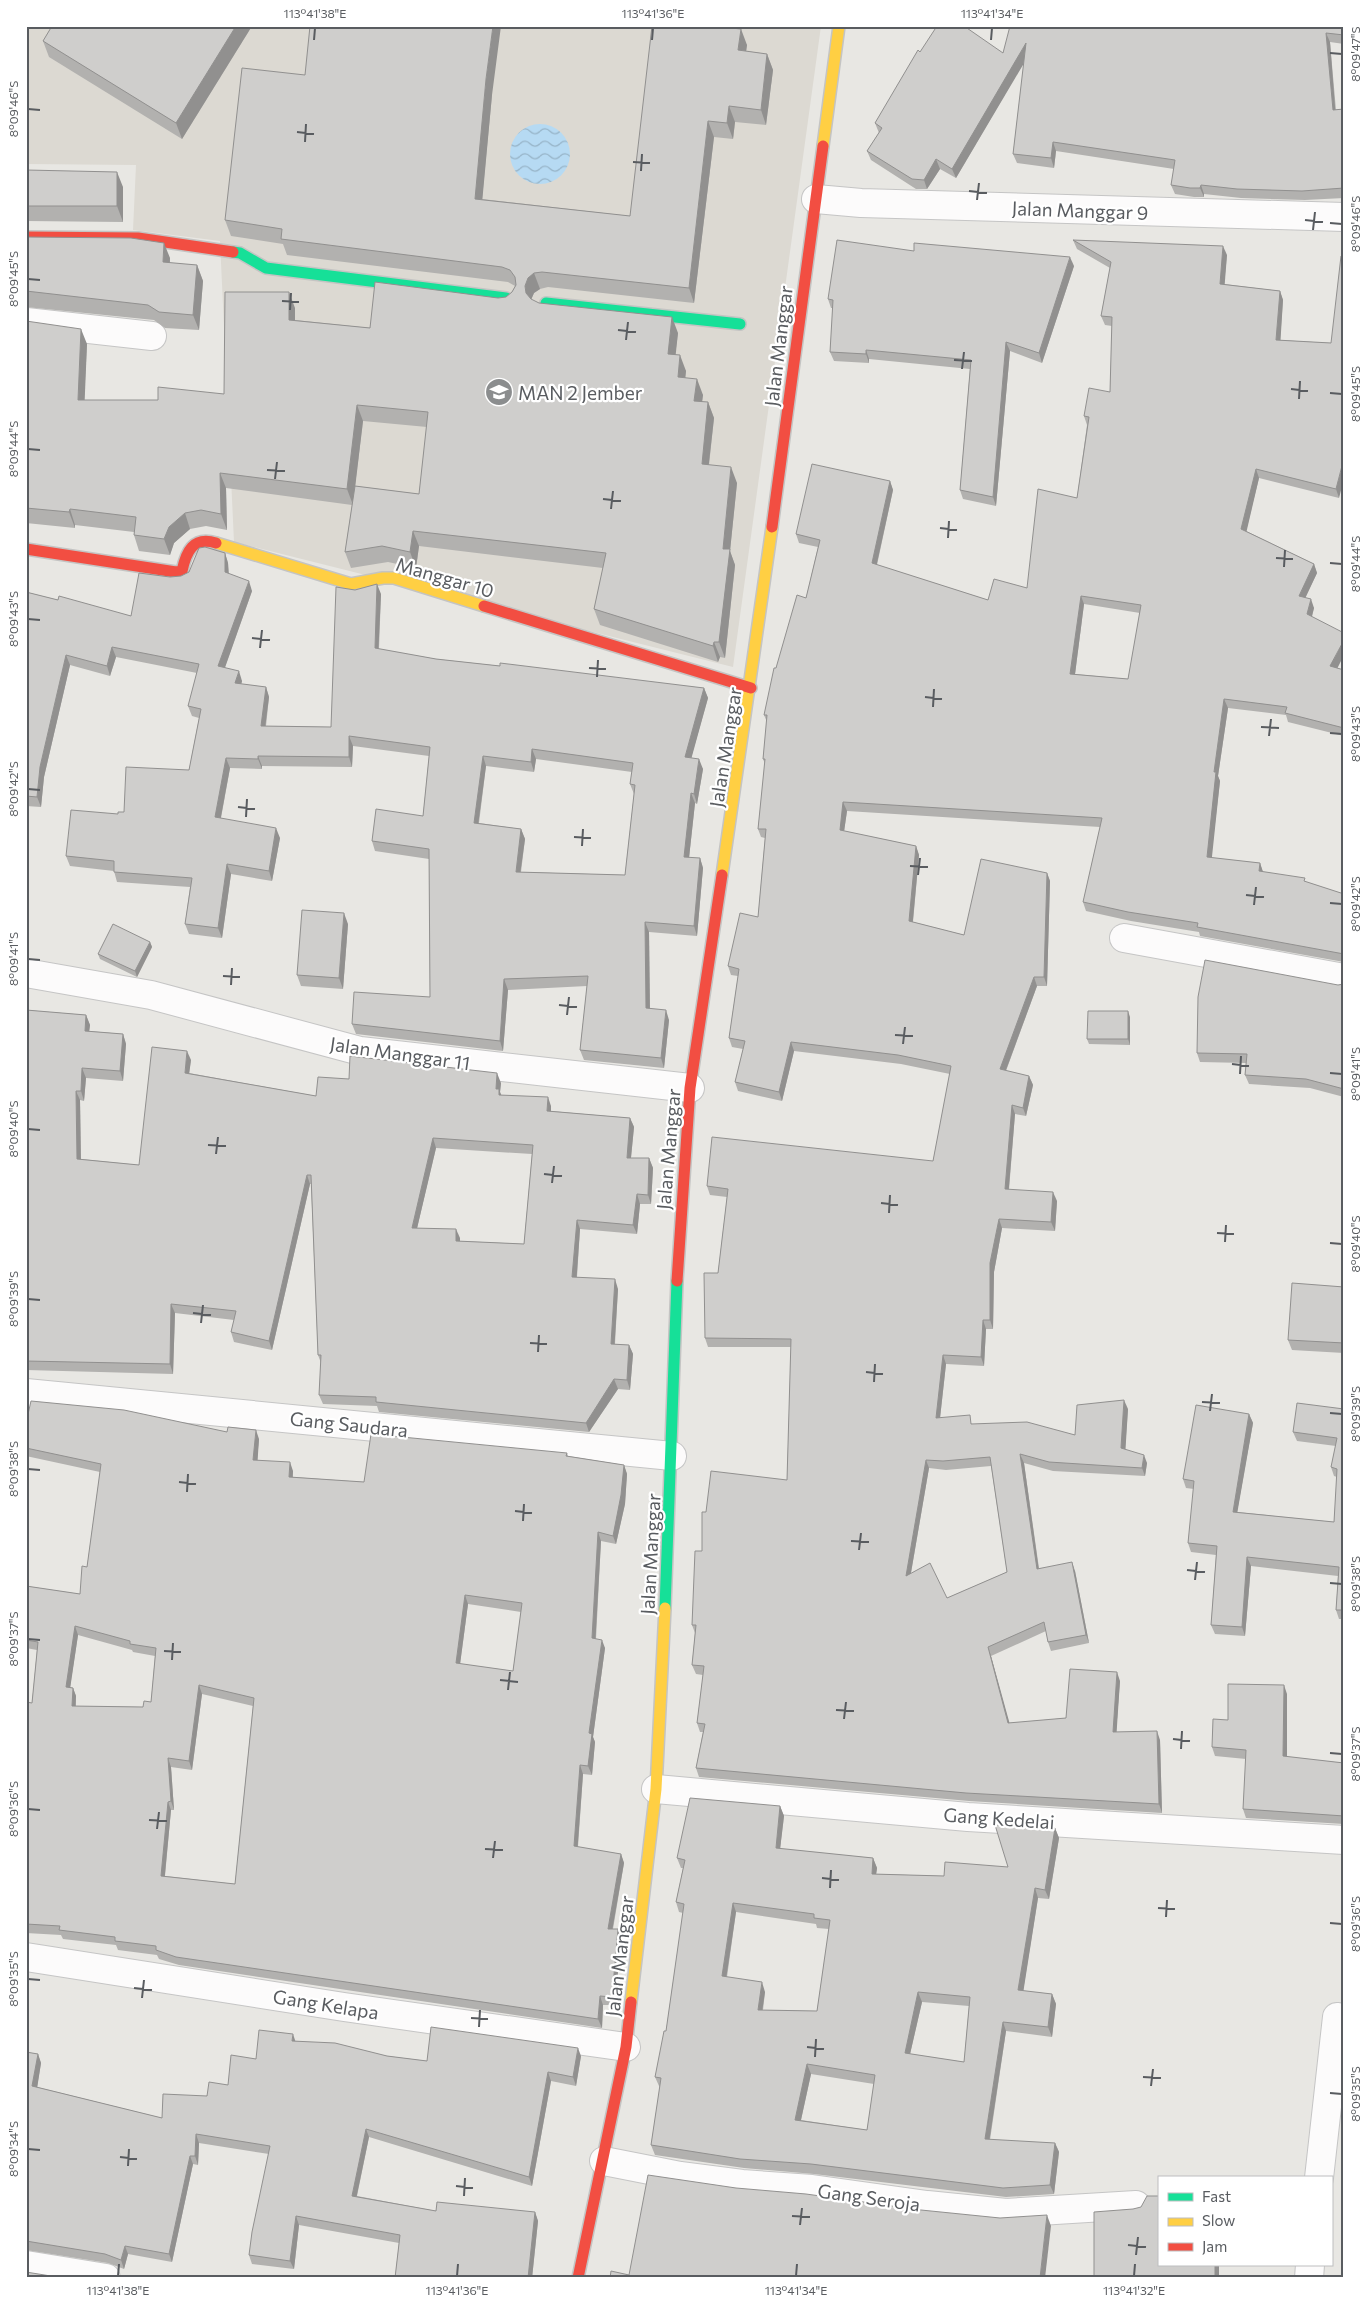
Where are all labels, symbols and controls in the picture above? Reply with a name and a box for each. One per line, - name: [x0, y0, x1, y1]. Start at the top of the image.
- text: 113°41'38"E: [284, 6, 346, 20]
- text: 113°41'36"E: [622, 6, 684, 20]
- text: 113°41'34"E: [961, 6, 1023, 20]
- text: 8°09'47"S: [1348, 26, 1362, 82]
- text: 8°09'46"S: [6, 81, 20, 137]
- street label: Jalan Manggar 9: [1011, 196, 1149, 224]
- text: 8°09'46"S: [1348, 196, 1362, 252]
- text: 8°09'45"S: [6, 251, 20, 307]
- street label: Jalan Manggar: [759, 284, 797, 408]
- text: 8°09'45"S: [1348, 366, 1362, 422]
- school or university icon: MAN 2 Jember: [484, 377, 514, 407]
- place label: MAN 2 Jember: [518, 381, 643, 404]
- text: 8°09'44"S: [6, 421, 20, 477]
- text: 8°09'44"S: [1348, 536, 1362, 592]
- street label: Manggar 10: [393, 552, 497, 602]
- text: 8°09'43"S: [6, 591, 20, 647]
- street label: Jalan Manggar: [704, 685, 746, 809]
- text: 8°09'43"S: [1348, 706, 1362, 762]
- text: 8°09'42"S: [6, 761, 20, 817]
- text: 8°09'42"S: [1348, 876, 1362, 932]
- text: 8°09'41"S: [6, 932, 20, 986]
- street label: Jalan Manggar 11: [328, 1032, 472, 1074]
- text: 8°09'41"S: [1348, 1047, 1362, 1101]
- street label: Jalan Manggar: [651, 1087, 685, 1211]
- text: 8°09'40"S: [6, 1101, 20, 1157]
- text: 8°09'40"S: [1348, 1216, 1362, 1272]
- text: 8°09'39"S: [6, 1271, 20, 1327]
- text: 8°09'39"S: [1348, 1386, 1362, 1442]
- street label: Gang Saudara: [289, 1406, 409, 1442]
- text: 8°09'38"S: [6, 1441, 20, 1497]
- street label: Jalan Manggar: [635, 1492, 665, 1615]
- text: 8°09'38"S: [1348, 1556, 1362, 1612]
- text: 8°09'37"S: [6, 1611, 20, 1667]
- text: 8°09'37"S: [1348, 1726, 1362, 1782]
- text: 8°09'36"S: [6, 1781, 20, 1837]
- street label: Gang Kedelai: [943, 1803, 1055, 1833]
- street label: Jalan Manggar: [600, 1894, 638, 2018]
- text: 8°09'36"S: [1348, 1896, 1362, 1952]
- text: 8°09'35"S: [6, 1951, 20, 2007]
- street label: Gang Kelapa: [271, 1984, 381, 2024]
- text: 8°09'35"S: [1348, 2066, 1362, 2122]
- text: 8°09'34"S: [6, 2121, 20, 2177]
- legend: [1158, 2176, 1332, 2266]
- street label: Gang Seroja: [816, 2178, 922, 2216]
- text: Fast: [1202, 2187, 1231, 2205]
- text: Slow: [1202, 2211, 1235, 2229]
- text: Jam: [1202, 2237, 1227, 2255]
- text: 113°41'38"E: [87, 2283, 149, 2297]
- text: 113°41'36"E: [426, 2283, 488, 2297]
- text: 113°41'34"E: [765, 2283, 827, 2297]
- text: 113°41'32"E: [1103, 2283, 1165, 2297]

